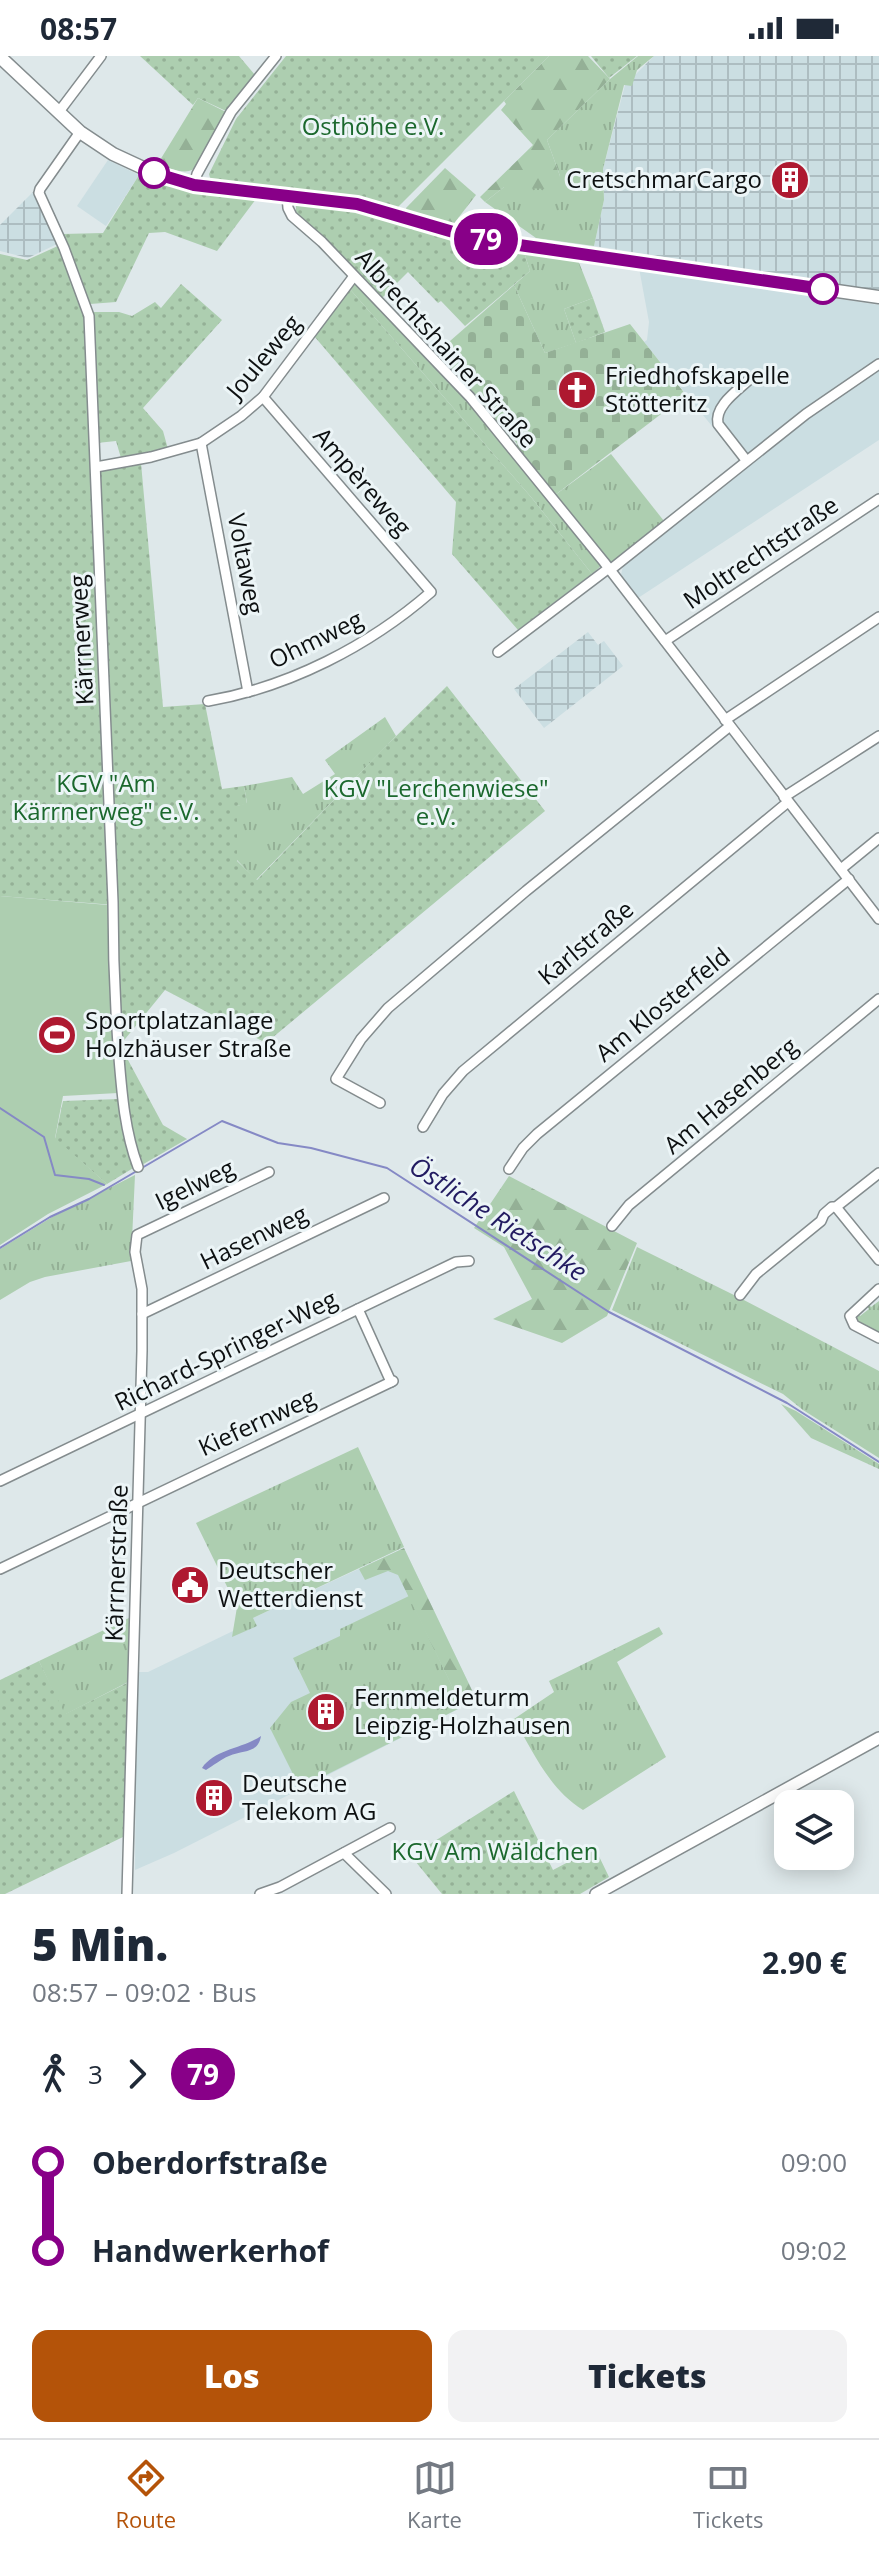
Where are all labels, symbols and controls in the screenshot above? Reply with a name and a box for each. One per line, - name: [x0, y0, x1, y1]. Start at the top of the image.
- text: 08:57: [40, 8, 117, 49]
- park label: Osthöhe e.V.: [302, 109, 444, 142]
- unlabelled marker: [139, 158, 169, 188]
- building icon: CretschmarCargo: [769, 159, 811, 201]
- place label: CretschmarCargo: [566, 162, 762, 195]
- line badge: 79: [450, 213, 522, 265]
- text: 79: [470, 220, 502, 258]
- street label: Albrechtshainer Straße: [349, 241, 545, 455]
- unlabelled marker: [808, 274, 838, 304]
- street label: Jouleweg: [217, 307, 308, 407]
- place label: Friedhofskapelle Stötteritz: [605, 358, 790, 419]
- church icon: Friedhofskapelle Stötteritz: [556, 369, 598, 411]
- street label: Ampèreweg: [307, 420, 420, 542]
- street label: Moltrechtstraße: [676, 488, 844, 616]
- street label: Voltaweg: [221, 511, 272, 617]
- street label: Kärrnerweg: [61, 574, 100, 706]
- street label: Ohmweg: [263, 602, 368, 676]
- park label: KGV "Am Kärrnerweg" e.V.: [13, 766, 199, 827]
- park label: KGV "Lerchenwiese" e.V.: [323, 771, 549, 832]
- street label: Karlstraße: [530, 892, 640, 992]
- street label: Am Klosterfeld: [588, 939, 736, 1068]
- place label: Sportplatzanlage Holzhäuser Straße: [85, 1003, 291, 1064]
- sports icon: Sportplatzanlage Holzhäuser Straße: [36, 1014, 78, 1056]
- street label: Am Hasenberg: [656, 1029, 804, 1161]
- water label: Östliche Rietschke: [403, 1147, 594, 1289]
- street label: Igelweg: [149, 1150, 239, 1217]
- street label: Hasenweg: [194, 1196, 313, 1277]
- street label: Richard-Springer-Weg: [109, 1281, 342, 1418]
- street label: Kiefernweg: [193, 1380, 320, 1463]
- street label: Kärrnerstraße: [96, 1484, 135, 1642]
- place label: Deutscher Wetterdienst: [218, 1553, 363, 1614]
- public building icon: Deutscher Wetterdienst: [169, 1564, 211, 1606]
- place label: Fernmeldeturm Leipzig-Holzhausen: [354, 1680, 571, 1741]
- building icon: Fernmeldeturm Leipzig-Holzhausen: [305, 1691, 347, 1733]
- place label: Deutsche Telekom AG: [242, 1766, 376, 1827]
- building icon: Deutsche Telekom AG: [193, 1777, 235, 1819]
- map controls: [774, 1790, 854, 1870]
- button: layers: [774, 1790, 854, 1870]
- park label: KGV Am Wäldchen: [392, 1834, 598, 1867]
- text: 5 Min.: [32, 1914, 168, 1974]
- text: 2.90 €: [762, 1942, 847, 1983]
- text: 08:57 – 09:02 · Bus: [32, 1974, 257, 2010]
- icon: walk: [32, 2052, 76, 2096]
- icon: forward: [115, 2052, 159, 2096]
- text: 79: [187, 2055, 219, 2093]
- text: 3: [88, 2056, 103, 2092]
- text: Oberdorfstraße: [92, 2142, 328, 2183]
- text: 09:00: [781, 2144, 847, 2180]
- text: Handwerkerhof: [92, 2230, 329, 2271]
- text: 09:02: [781, 2232, 847, 2268]
- button: Los: [32, 2330, 432, 2422]
- button: Tickets: [448, 2330, 847, 2422]
- tab: Route: [116, 2456, 176, 2534]
- tab: Karte: [407, 2456, 462, 2534]
- tab: Tickets: [693, 2456, 763, 2534]

